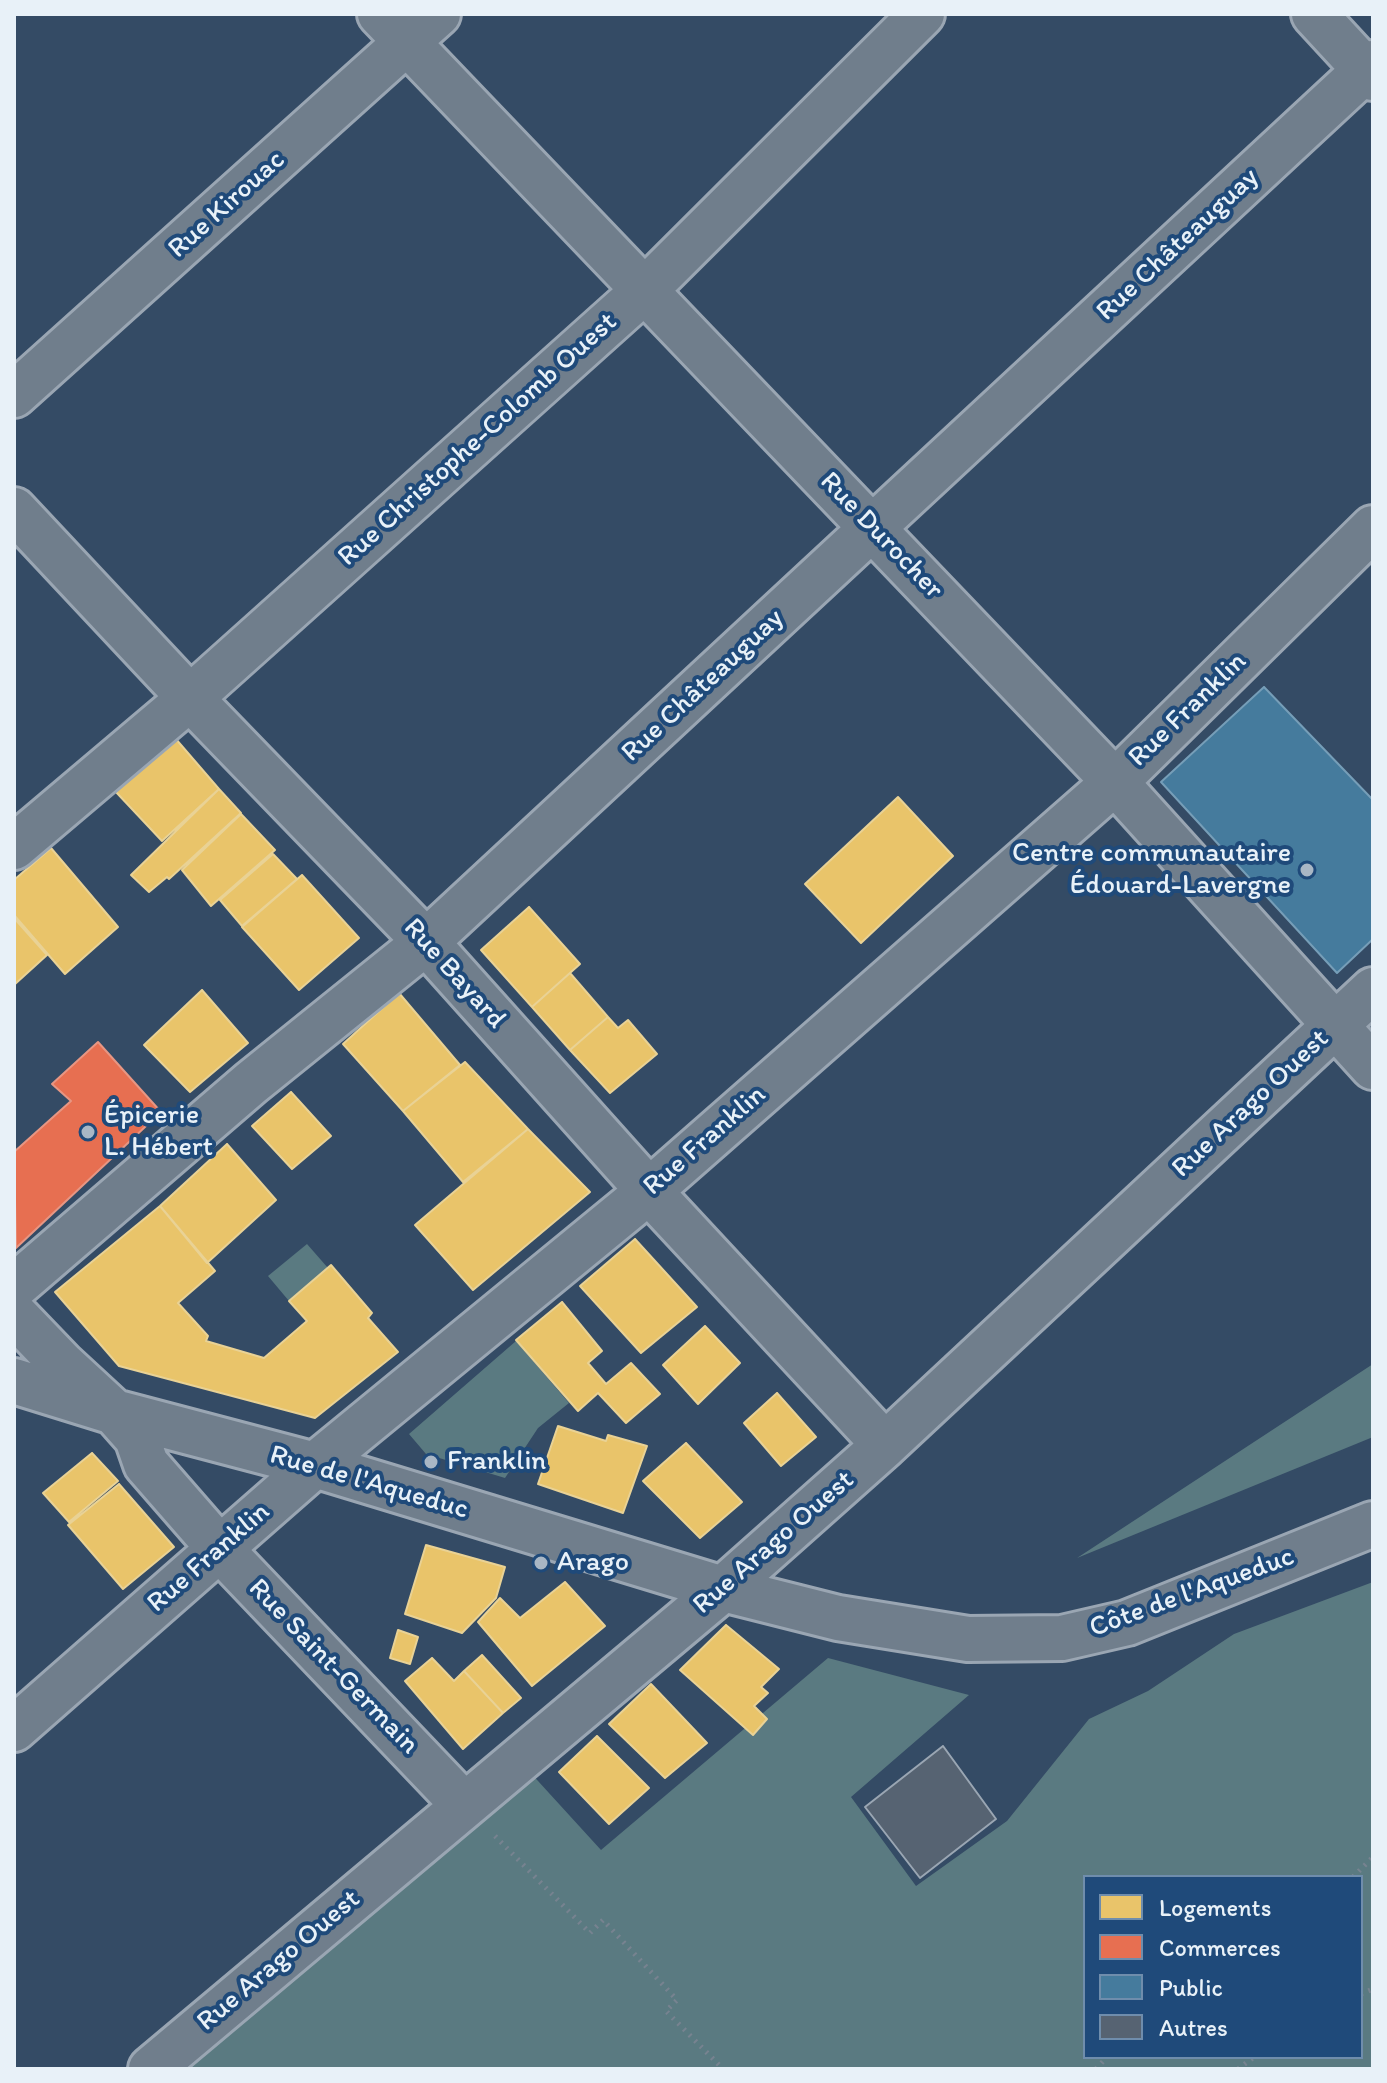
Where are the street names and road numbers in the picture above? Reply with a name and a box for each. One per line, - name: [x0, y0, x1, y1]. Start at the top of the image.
- street label: Rue Kirouac: [162, 144, 292, 266]
- street label: Rue Châteauguay: [1090, 161, 1266, 329]
- street label: Rue Christophe-Colomb Ouest: [332, 306, 624, 574]
- street label: Rue Durocher: [812, 465, 950, 607]
- street label: Rue Châteauguay: [615, 602, 791, 770]
- street label: Rue Franklin: [1122, 645, 1254, 775]
- street label: Rue Bayard: [396, 912, 512, 1036]
- street label: Rue Arago Ouest: [1166, 1023, 1336, 1185]
- street label: Rue Franklin: [637, 1079, 773, 1203]
- street label: Rue de l'Aqueduc: [266, 1439, 472, 1527]
- street label: Rue Arago Ouest: [687, 1464, 861, 1622]
- street label: Rue Franklin: [141, 1496, 277, 1620]
- street label: Côte de l'Aqueduc: [1085, 1540, 1299, 1646]
- street label: Rue Saint-Germain: [241, 1572, 425, 1762]
- street label: Rue Arago Ouest: [191, 1883, 367, 2039]

